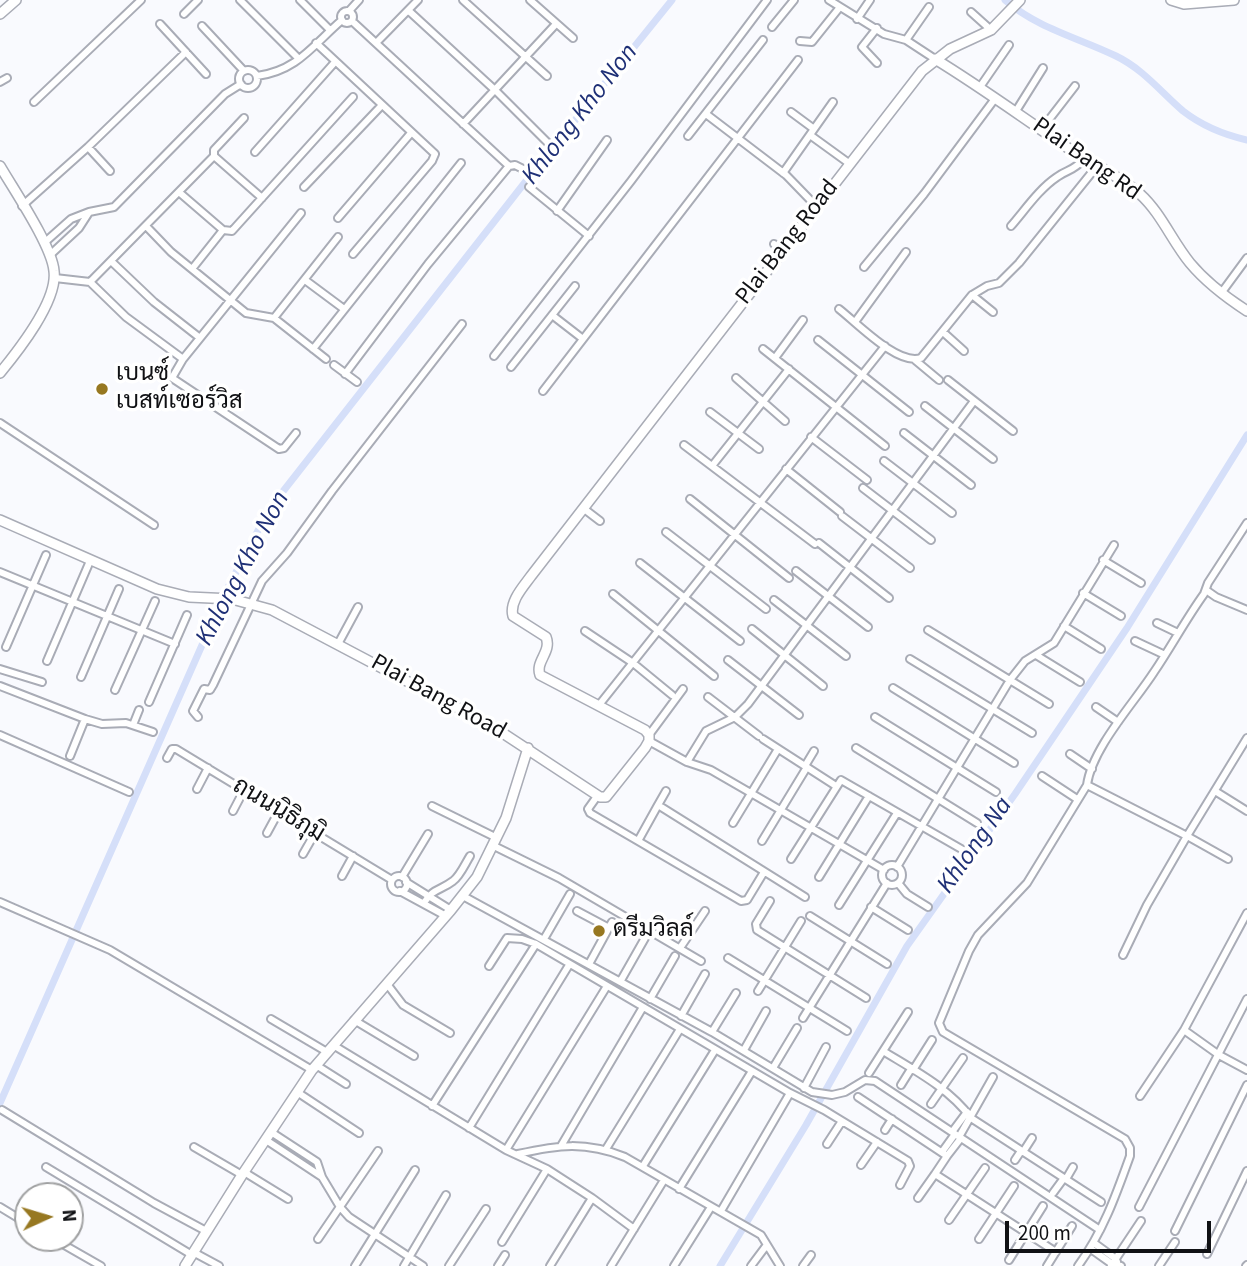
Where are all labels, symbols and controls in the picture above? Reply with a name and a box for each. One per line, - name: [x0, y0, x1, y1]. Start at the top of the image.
- water label: Khlong Kho Non: [516, 38, 646, 192]
- street label: Plai Bang Rd: [1026, 112, 1146, 208]
- street label: Plai Bang Road: [730, 175, 846, 311]
- place label: เบนซ์ เบสท์เซอร์วิส: [116, 361, 243, 417]
- marker: เบนซ์ เบสท์เซอร์วิส: [94, 381, 110, 397]
- water label: Khlong Kho Non: [190, 487, 298, 651]
- street label: Plai Bang Road: [365, 649, 511, 747]
- street label: ถนนนิธิภุมิ: [227, 772, 329, 850]
- water label: Khlong Na: [932, 792, 1020, 900]
- place label: ดรีมวิลล์: [613, 917, 694, 945]
- marker: ดรีมวิลล์: [591, 923, 607, 939]
- north arrow: [14, 1182, 84, 1252]
- scale bar: [1009, 1206, 1216, 1250]
- text: N: [55, 1208, 82, 1223]
- text: 200 m: [1018, 1218, 1071, 1248]

